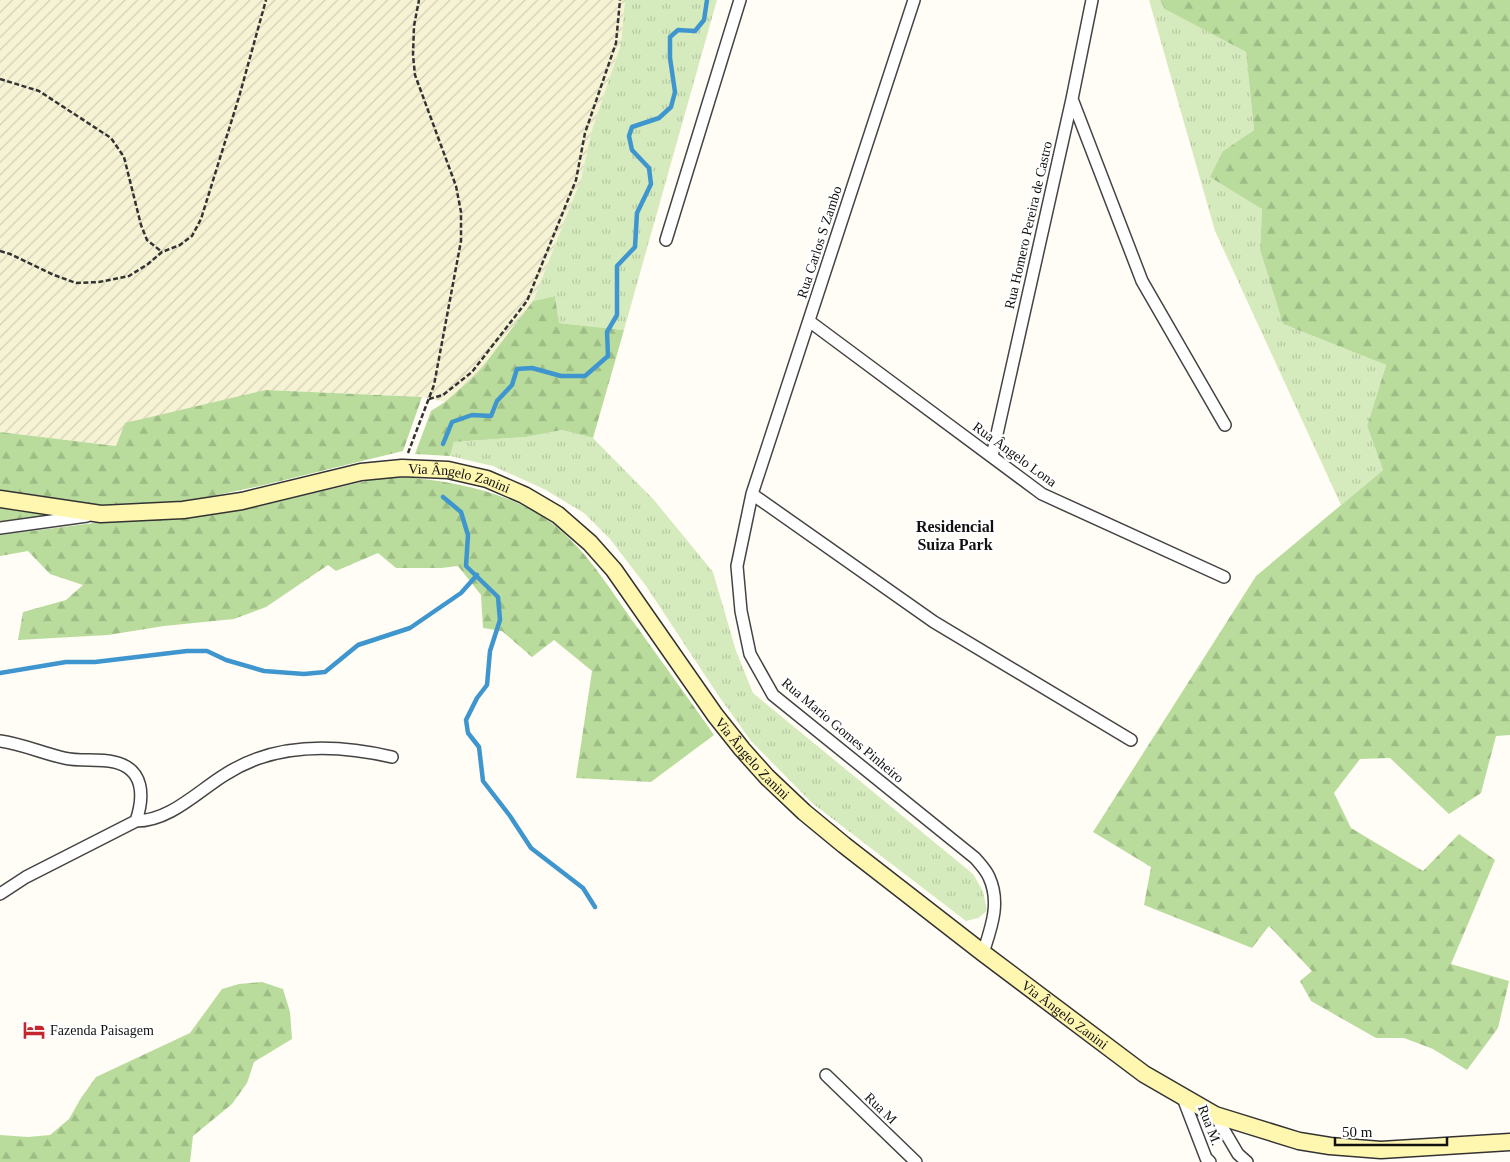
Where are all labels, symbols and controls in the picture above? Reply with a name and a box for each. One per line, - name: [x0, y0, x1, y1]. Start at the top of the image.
- street label: Rua Homero Pereira de Castro: [1002, 140, 1055, 311]
- street label: Rua Carlos S Zambo: [794, 184, 845, 300]
- street label: Rua Ângelo Lona: [970, 418, 1061, 490]
- street label: Via Ângelo Zanini: [408, 461, 512, 496]
- district label: Residencial Suiza Park: [916, 518, 995, 553]
- street label: Rua Mario Gomes Pinheiro: [779, 675, 907, 786]
- street label: Via Ângelo Zanini: [712, 715, 793, 802]
- street label: Via Ângelo Zanini: [1018, 978, 1111, 1052]
- hotel icon: Fazenda Paisagem: [21, 1017, 47, 1043]
- place label: Fazenda Paisagem: [50, 1023, 154, 1038]
- street label: Rua M: [862, 1090, 900, 1128]
- street label: Rua M.: [1195, 1103, 1224, 1147]
- scale bar: [1335, 1114, 1448, 1146]
- text: 50 m: [1342, 1124, 1373, 1140]

